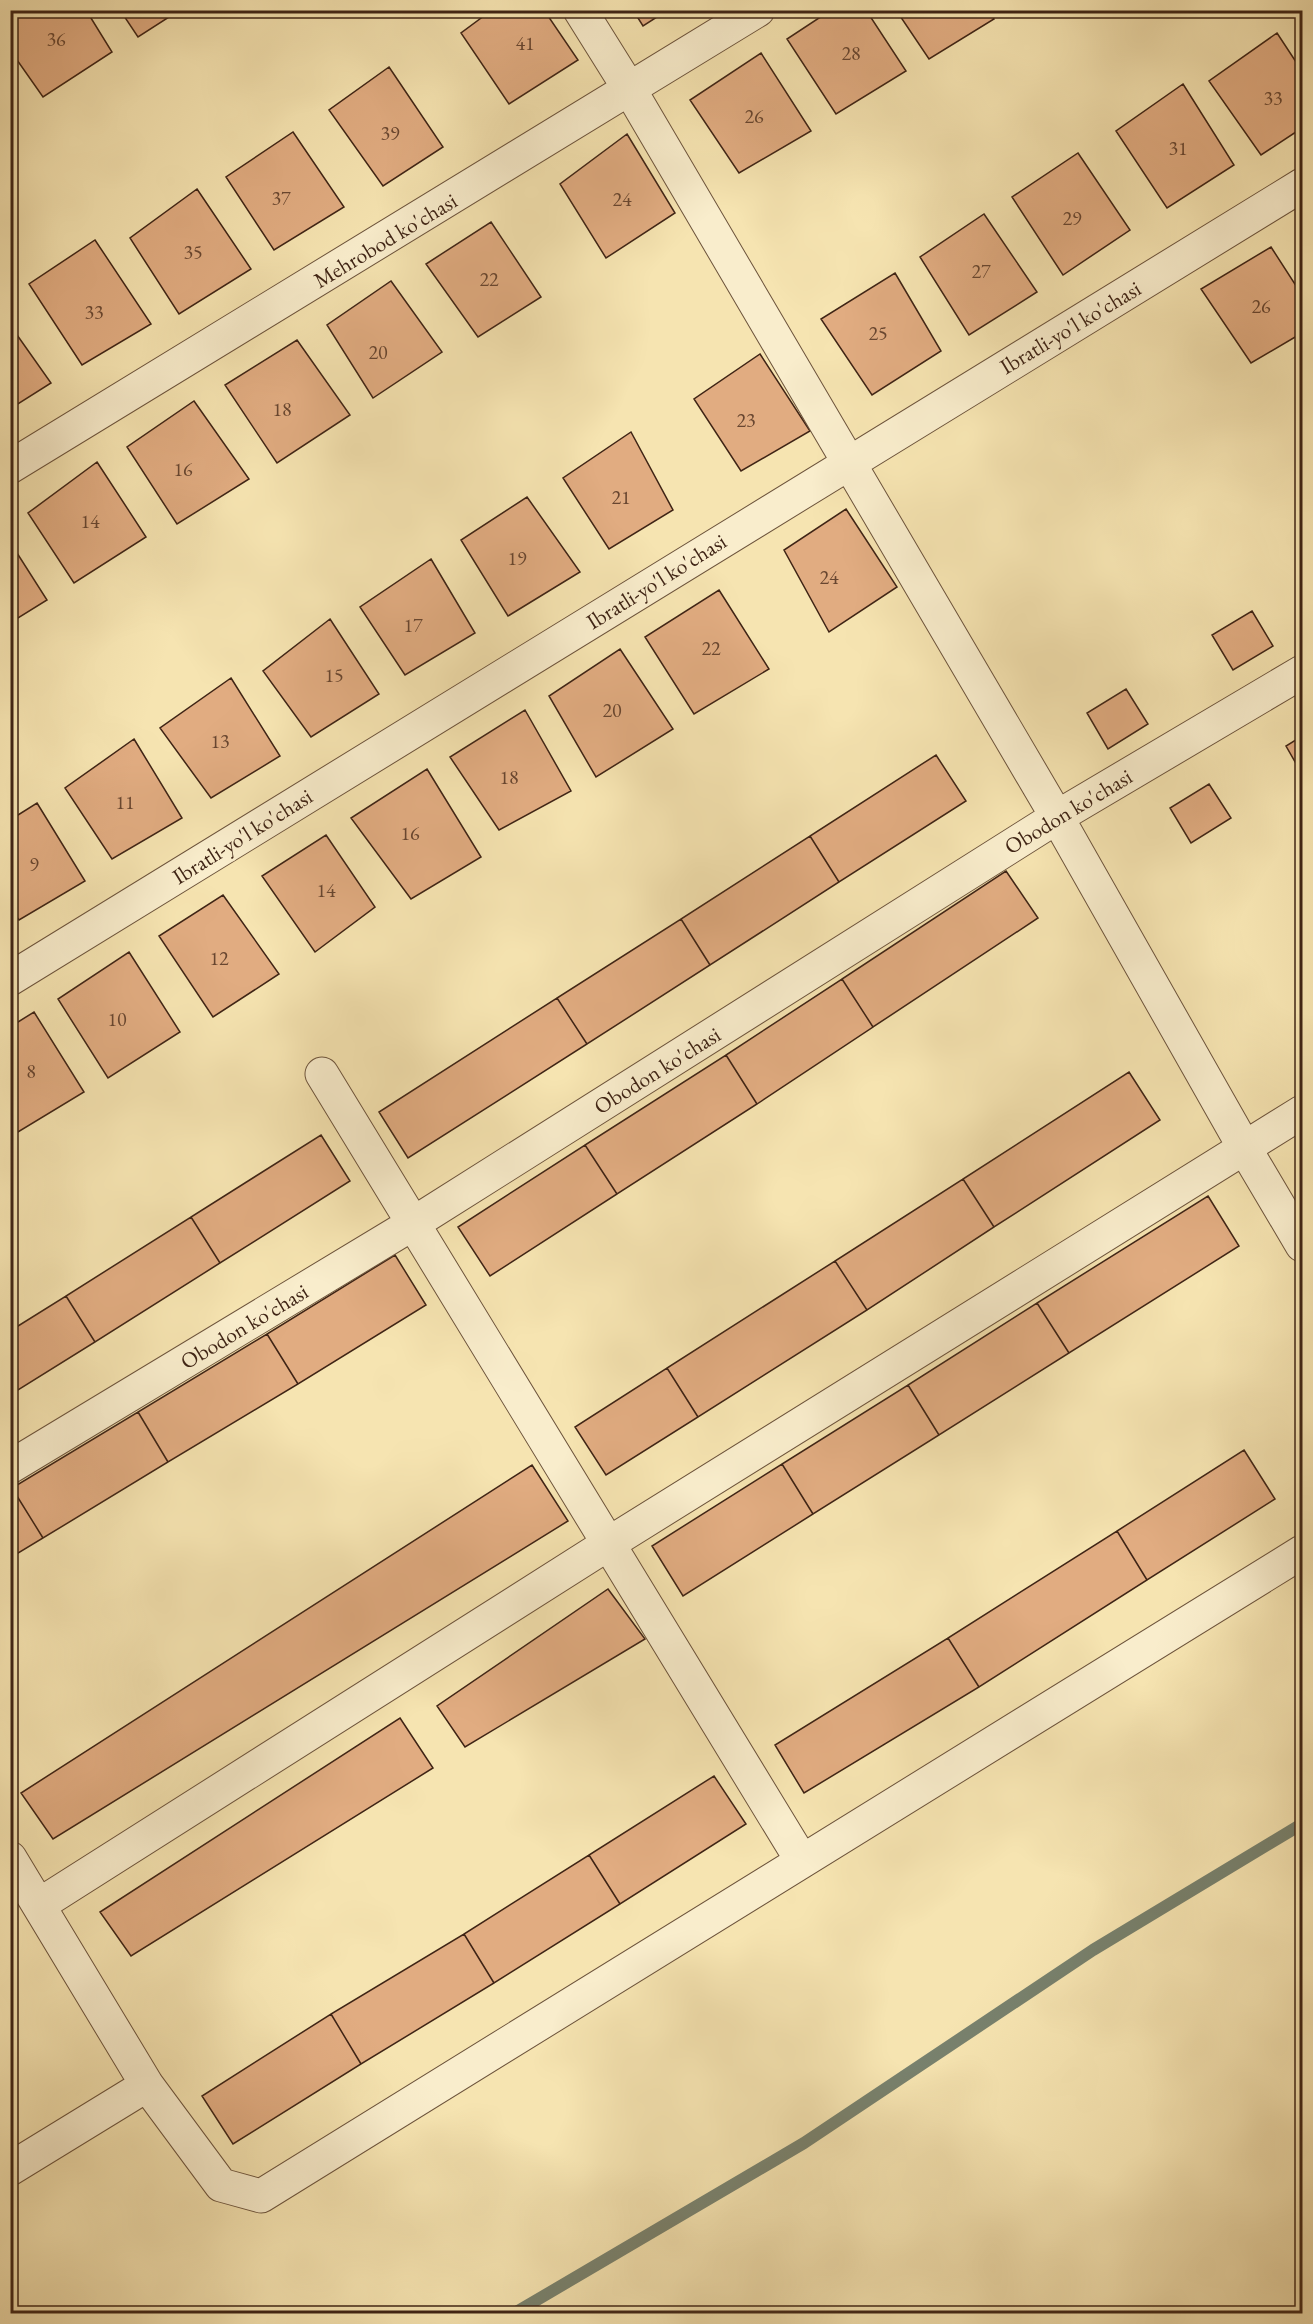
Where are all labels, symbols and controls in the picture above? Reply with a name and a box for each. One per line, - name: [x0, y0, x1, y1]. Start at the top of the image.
- house number: 36: [46, 26, 66, 52]
- house number: 41: [515, 30, 535, 56]
- house number: 28: [841, 40, 861, 66]
- house number: 33: [1263, 85, 1283, 111]
- house number: 26: [744, 103, 764, 129]
- house number: 39: [380, 120, 400, 146]
- house number: 31: [1168, 135, 1188, 161]
- house number: 37: [271, 185, 291, 211]
- street label: Mehrobod ko'chasi: [308, 186, 462, 295]
- house number: 24: [612, 186, 632, 212]
- house number: 29: [1062, 205, 1082, 231]
- house number: 35: [183, 239, 203, 265]
- house number: 27: [971, 258, 991, 284]
- house number: 22: [479, 266, 499, 292]
- street label: Ibratli-yo'l ko'chasi: [994, 274, 1146, 381]
- house number: 26: [1251, 293, 1271, 319]
- house number: 33: [84, 299, 104, 325]
- house number: 25: [868, 320, 888, 346]
- house number: 20: [368, 339, 388, 365]
- house number: 18: [272, 396, 292, 422]
- house number: 23: [736, 407, 756, 433]
- house number: 16: [173, 456, 193, 482]
- house number: 21: [611, 484, 631, 510]
- house number: 14: [80, 508, 100, 534]
- street label: Ibratli-yo'l ko'chasi: [581, 527, 732, 636]
- house number: 19: [507, 545, 527, 571]
- house number: 24: [819, 564, 839, 590]
- house number: 17: [403, 612, 423, 638]
- house number: 22: [701, 635, 721, 661]
- house number: 15: [324, 662, 344, 688]
- house number: 20: [602, 697, 622, 723]
- house number: 13: [210, 728, 230, 754]
- street label: Obodon ko'chasi: [999, 762, 1138, 861]
- house number: 18: [499, 764, 519, 790]
- street label: Ibratli-yo'l ko'chasi: [167, 782, 318, 891]
- house number: 11: [115, 789, 135, 815]
- house number: 16: [400, 820, 420, 846]
- house number: 9: [29, 851, 39, 877]
- house number: 14: [316, 877, 336, 903]
- house number: 12: [209, 945, 229, 971]
- house number: 10: [107, 1006, 127, 1032]
- street label: Obodon ko'chasi: [588, 1020, 726, 1121]
- house number: 8: [26, 1058, 36, 1084]
- street label: Obodon ko'chasi: [175, 1277, 314, 1376]

